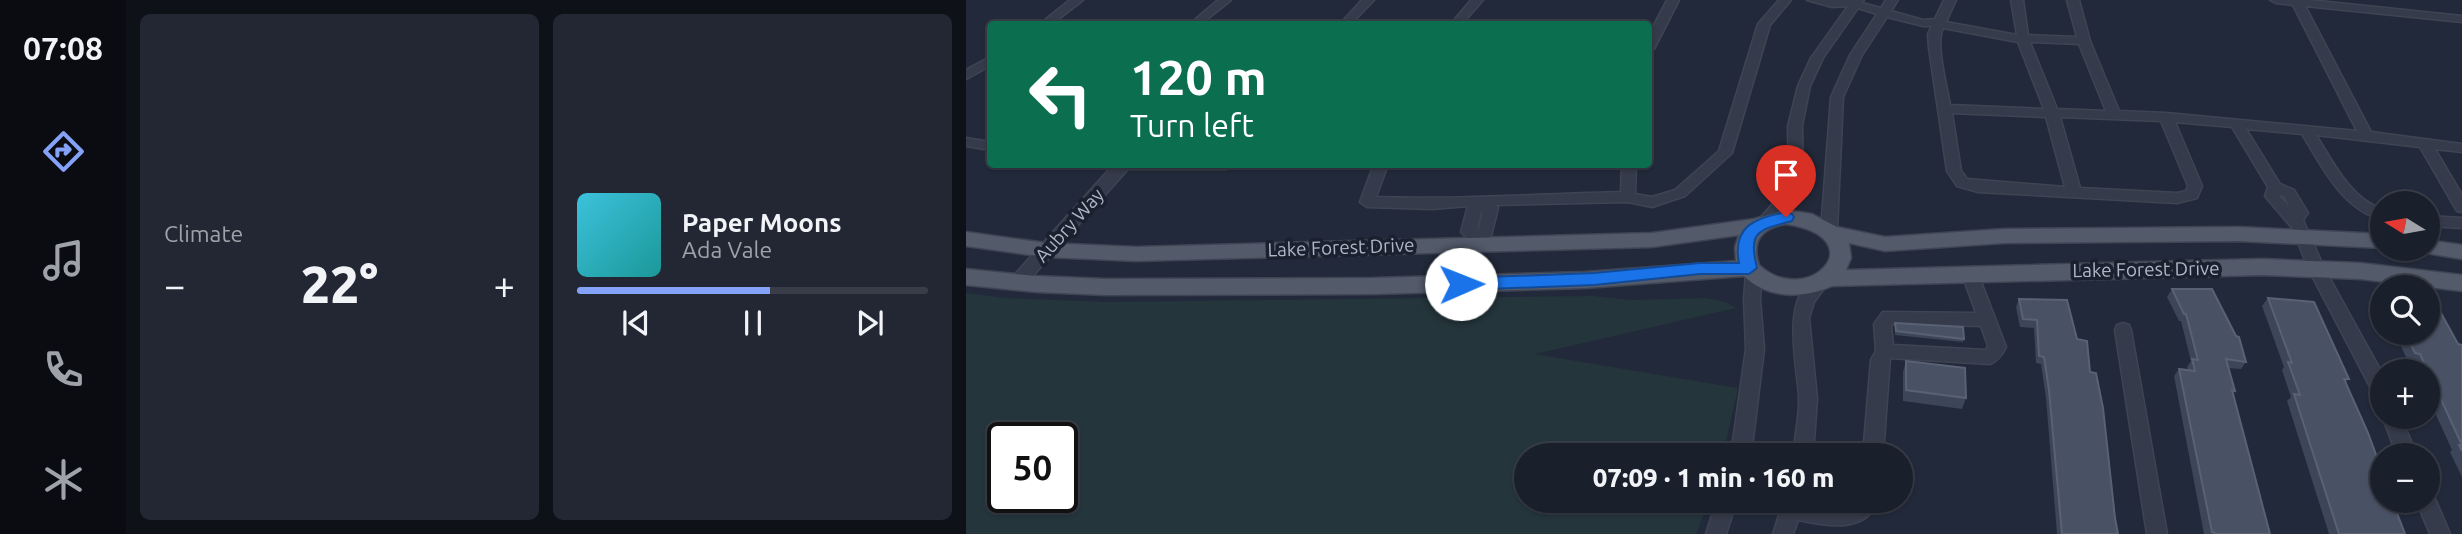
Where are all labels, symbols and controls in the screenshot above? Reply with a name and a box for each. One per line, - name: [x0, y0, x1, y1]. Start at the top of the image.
- text: 07:08: [23, 30, 103, 66]
- icon: left: [1015, 49, 1106, 140]
- text: 120 m: [1130, 49, 1267, 104]
- text: Turn left: [1130, 107, 1254, 143]
- icon: directions: [39, 127, 88, 176]
- pin: [1756, 145, 1816, 217]
- icon: arrive: [1767, 156, 1805, 194]
- street label: Aubry Way: [1030, 184, 1108, 266]
- north arrow: [2370, 191, 2440, 261]
- map controls: [2370, 191, 2440, 513]
- text: Paper Moons: [682, 208, 841, 237]
- text: Climate: [164, 221, 243, 246]
- street label: Lake Forest Drive: [1267, 233, 1415, 261]
- icon: music: [39, 236, 88, 285]
- text: Ada Vale: [682, 237, 772, 262]
- position arrow: [1424, 247, 1498, 321]
- text: 22°: [301, 255, 378, 313]
- street label: Lake Forest Drive: [2072, 257, 2220, 281]
- text: −: [164, 264, 185, 306]
- text: +: [494, 264, 515, 306]
- button: search: [2370, 275, 2440, 345]
- icon: previous: [617, 304, 655, 342]
- icon: pause: [734, 304, 772, 342]
- icon: next: [851, 304, 889, 342]
- icon: phone: [39, 345, 88, 394]
- button: +: [2370, 359, 2440, 429]
- speed limit sign: 50: [987, 422, 1078, 513]
- button: −: [2370, 443, 2440, 513]
- icon: climate: [39, 455, 88, 504]
- text: 07:09 · 1 min · 160 m: [1593, 463, 1834, 492]

